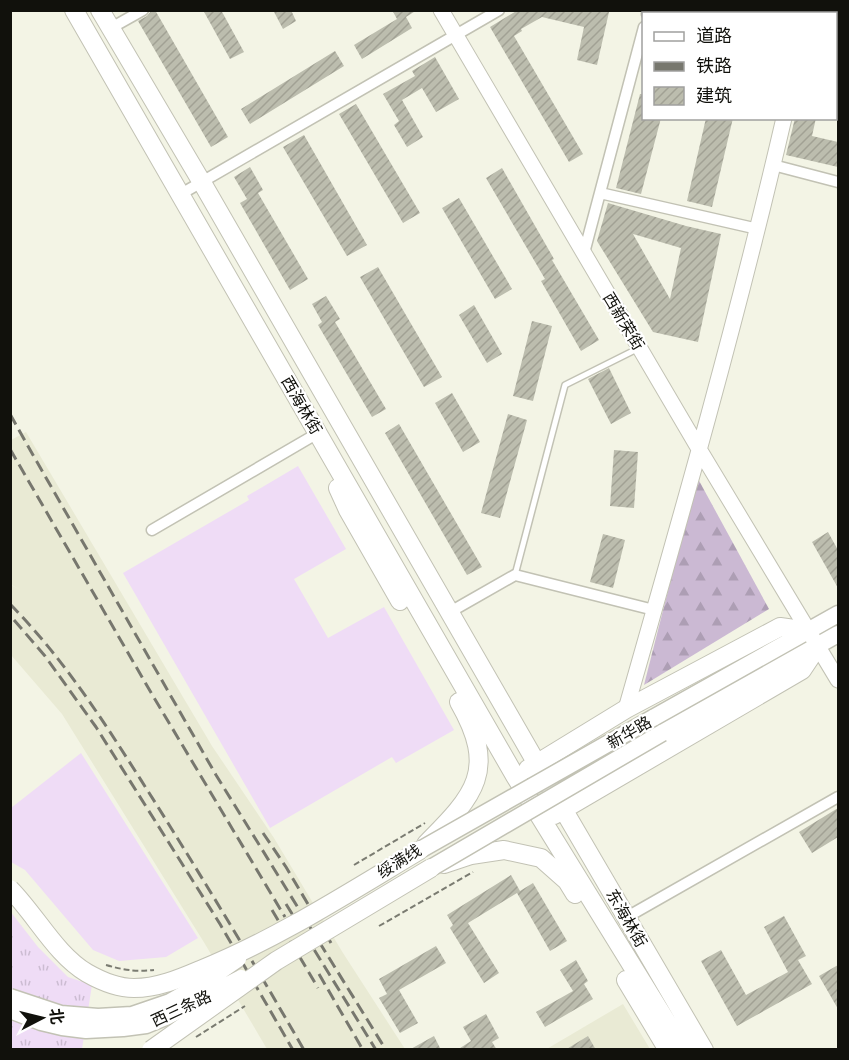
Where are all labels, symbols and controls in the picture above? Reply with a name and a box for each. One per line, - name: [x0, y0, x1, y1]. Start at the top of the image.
- legend: [642, 12, 837, 120]
- text: 道路: [696, 23, 732, 48]
- text: 铁路: [696, 53, 732, 78]
- text: 建筑: [696, 83, 732, 108]
- street label: 西新荣街: [597, 288, 650, 355]
- street label: 西海林街: [276, 372, 328, 439]
- street label: 新华路: [603, 710, 656, 754]
- street label: 绥满线: [373, 839, 426, 884]
- street label: 东海林街: [601, 885, 653, 952]
- street label: 西三条路: [147, 985, 215, 1032]
- north arrow: [12, 988, 72, 1048]
- text: 北: [44, 1007, 69, 1026]

